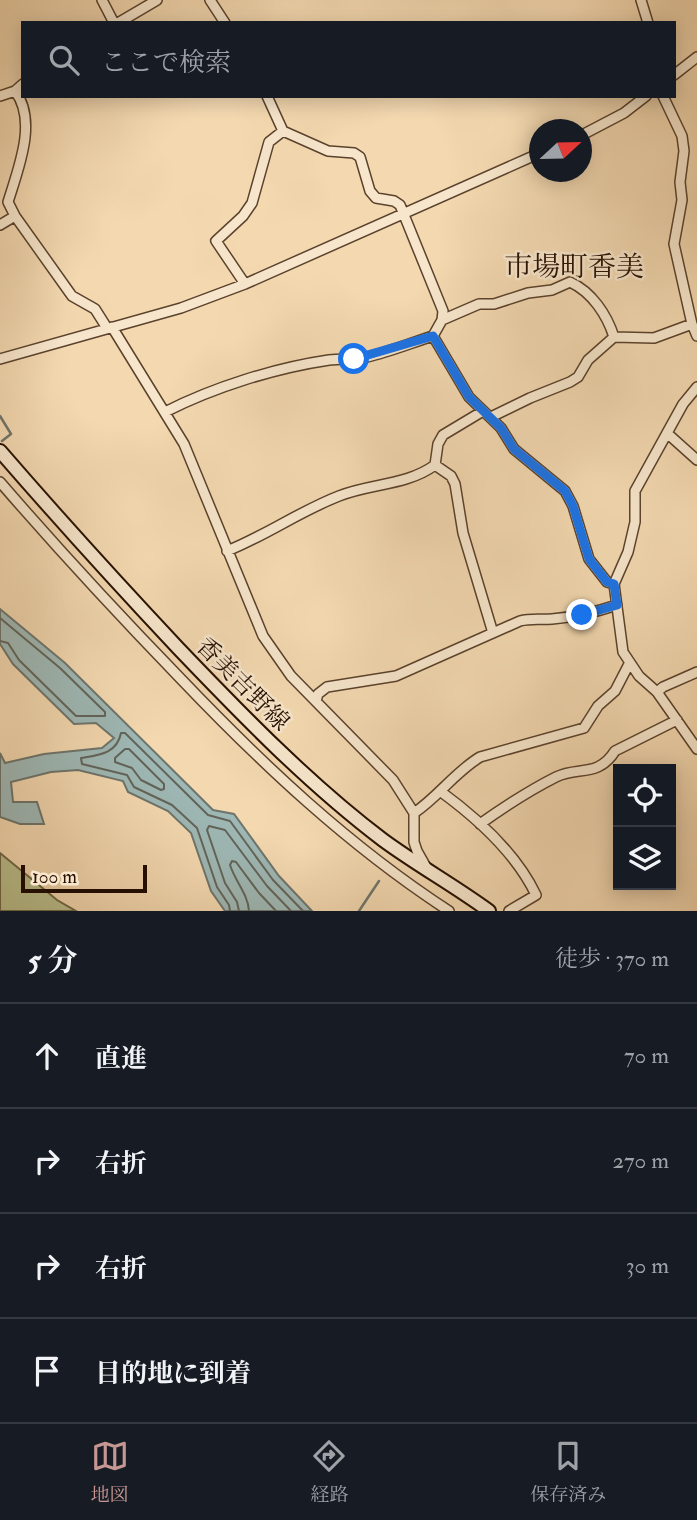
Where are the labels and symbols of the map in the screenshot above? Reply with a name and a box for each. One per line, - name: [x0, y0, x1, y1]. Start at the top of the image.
- north arrow: [529, 119, 592, 182]
- district label: 市場町香美: [504, 250, 644, 285]
- route start: [338, 343, 369, 374]
- route end: [566, 599, 597, 630]
- street label: 香美吉野線: [189, 631, 296, 738]
- scale bar: [21, 862, 147, 894]

